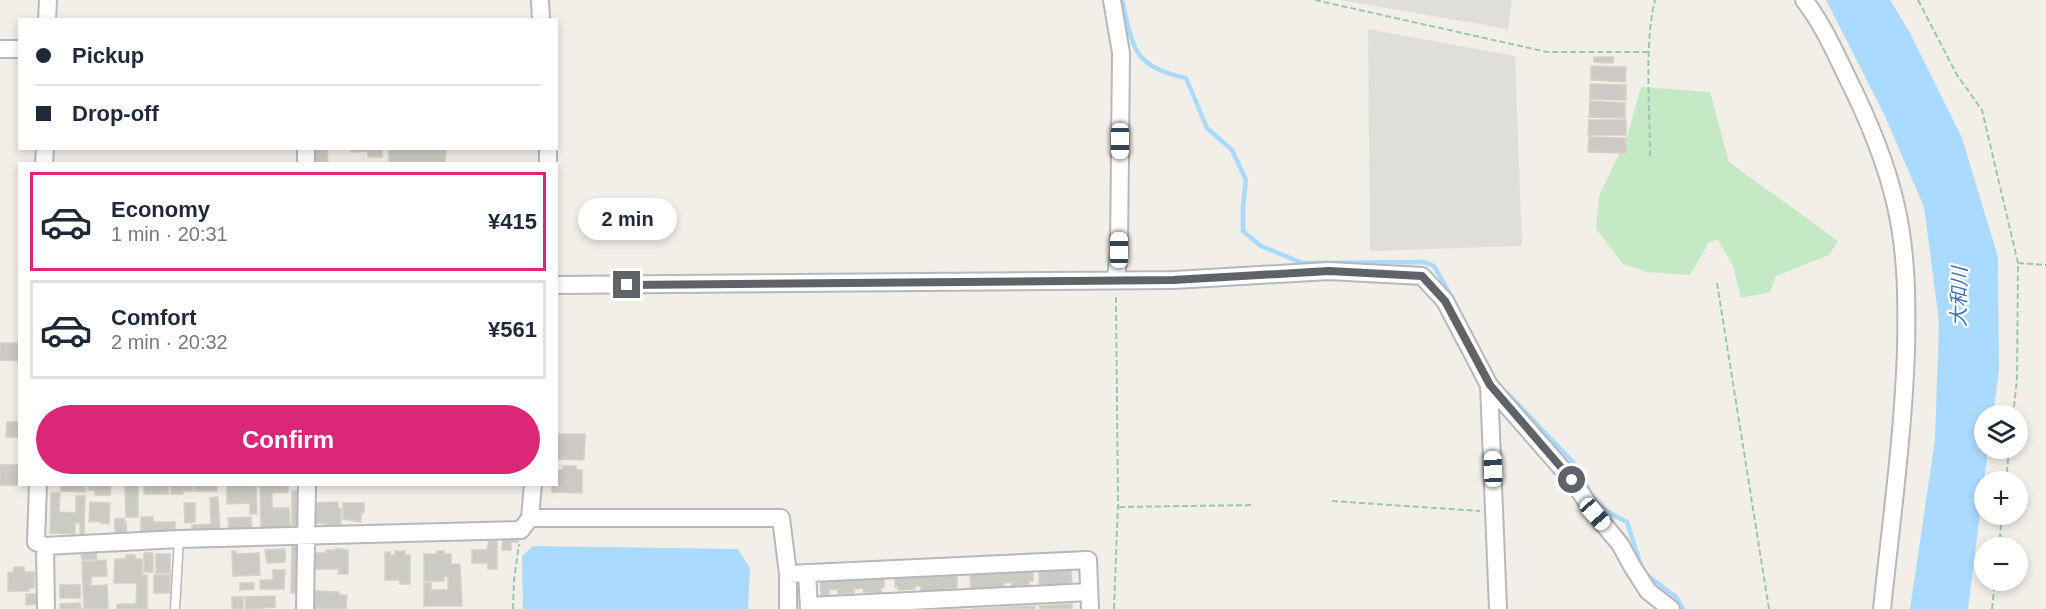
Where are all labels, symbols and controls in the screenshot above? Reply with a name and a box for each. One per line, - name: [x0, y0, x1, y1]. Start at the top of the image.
- text: Pickup: [72, 43, 144, 68]
- text: Drop-off: [72, 101, 159, 126]
- car: [1111, 123, 1129, 159]
- icon: car: [39, 195, 93, 249]
- text: Economy: [111, 197, 210, 222]
- callout: 2 min: [578, 198, 676, 240]
- text: 2 min: [601, 208, 654, 230]
- text: ¥415: [488, 209, 537, 234]
- text: 1 min · 20:31: [111, 223, 228, 245]
- car: [1110, 232, 1128, 268]
- water label: 大和川: [1947, 265, 1971, 327]
- route end: [613, 271, 640, 298]
- icon: car: [39, 303, 93, 357]
- text: Comfort: [111, 305, 197, 330]
- text: ¥561: [488, 317, 537, 342]
- text: 2 min · 20:32: [111, 331, 228, 353]
- button: Confirm: [36, 405, 540, 474]
- map controls: [1974, 405, 2028, 591]
- button: layers: [1974, 405, 2028, 459]
- car: [1483, 451, 1503, 487]
- route start: [1558, 466, 1585, 493]
- button: +: [1974, 471, 2028, 525]
- car: [1576, 495, 1614, 533]
- button: −: [1974, 537, 2028, 591]

